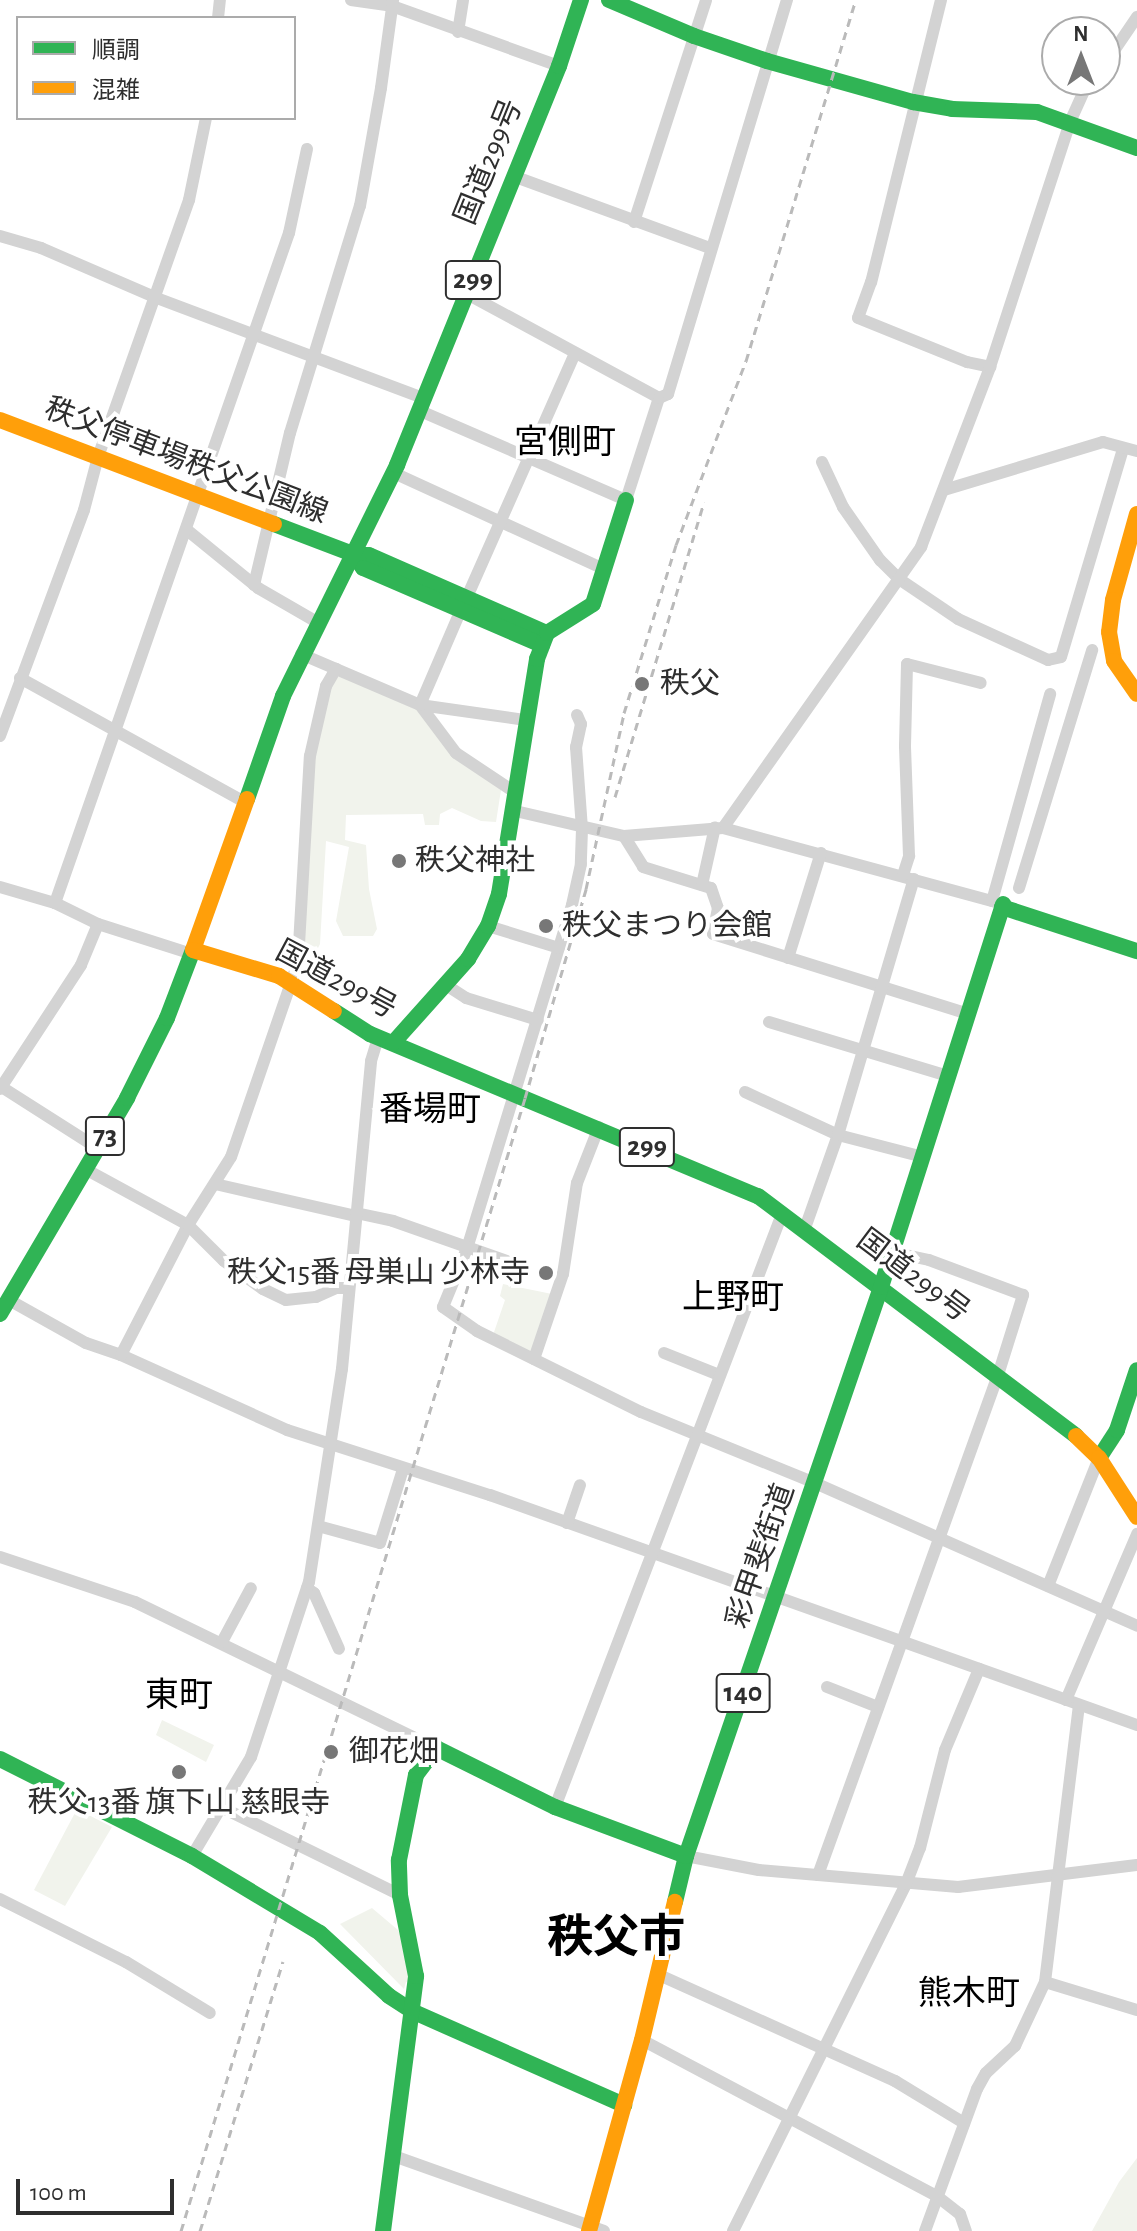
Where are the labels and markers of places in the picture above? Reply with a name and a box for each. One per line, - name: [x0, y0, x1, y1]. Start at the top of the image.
- place label: 秩父: [660, 666, 720, 702]
- marker: 秩父: [631, 673, 653, 695]
- place label: 秩父神社: [415, 843, 535, 879]
- marker: 秩父神社: [390, 852, 408, 870]
- place label: 秩父まつり会館: [562, 908, 772, 944]
- marker: 秩父まつり会館: [537, 917, 555, 935]
- place label: 秩父15番 母巣山 少林寺: [227, 1255, 530, 1291]
- marker: 秩父15番 母巣山 少林寺: [537, 1264, 555, 1282]
- place label: 御花畑: [349, 1734, 439, 1770]
- marker: 御花畑: [320, 1741, 342, 1763]
- marker: 秩父13番 旗下山 慈眼寺: [170, 1763, 188, 1781]
- place label: 秩父13番 旗下山 慈眼寺: [28, 1785, 330, 1821]

